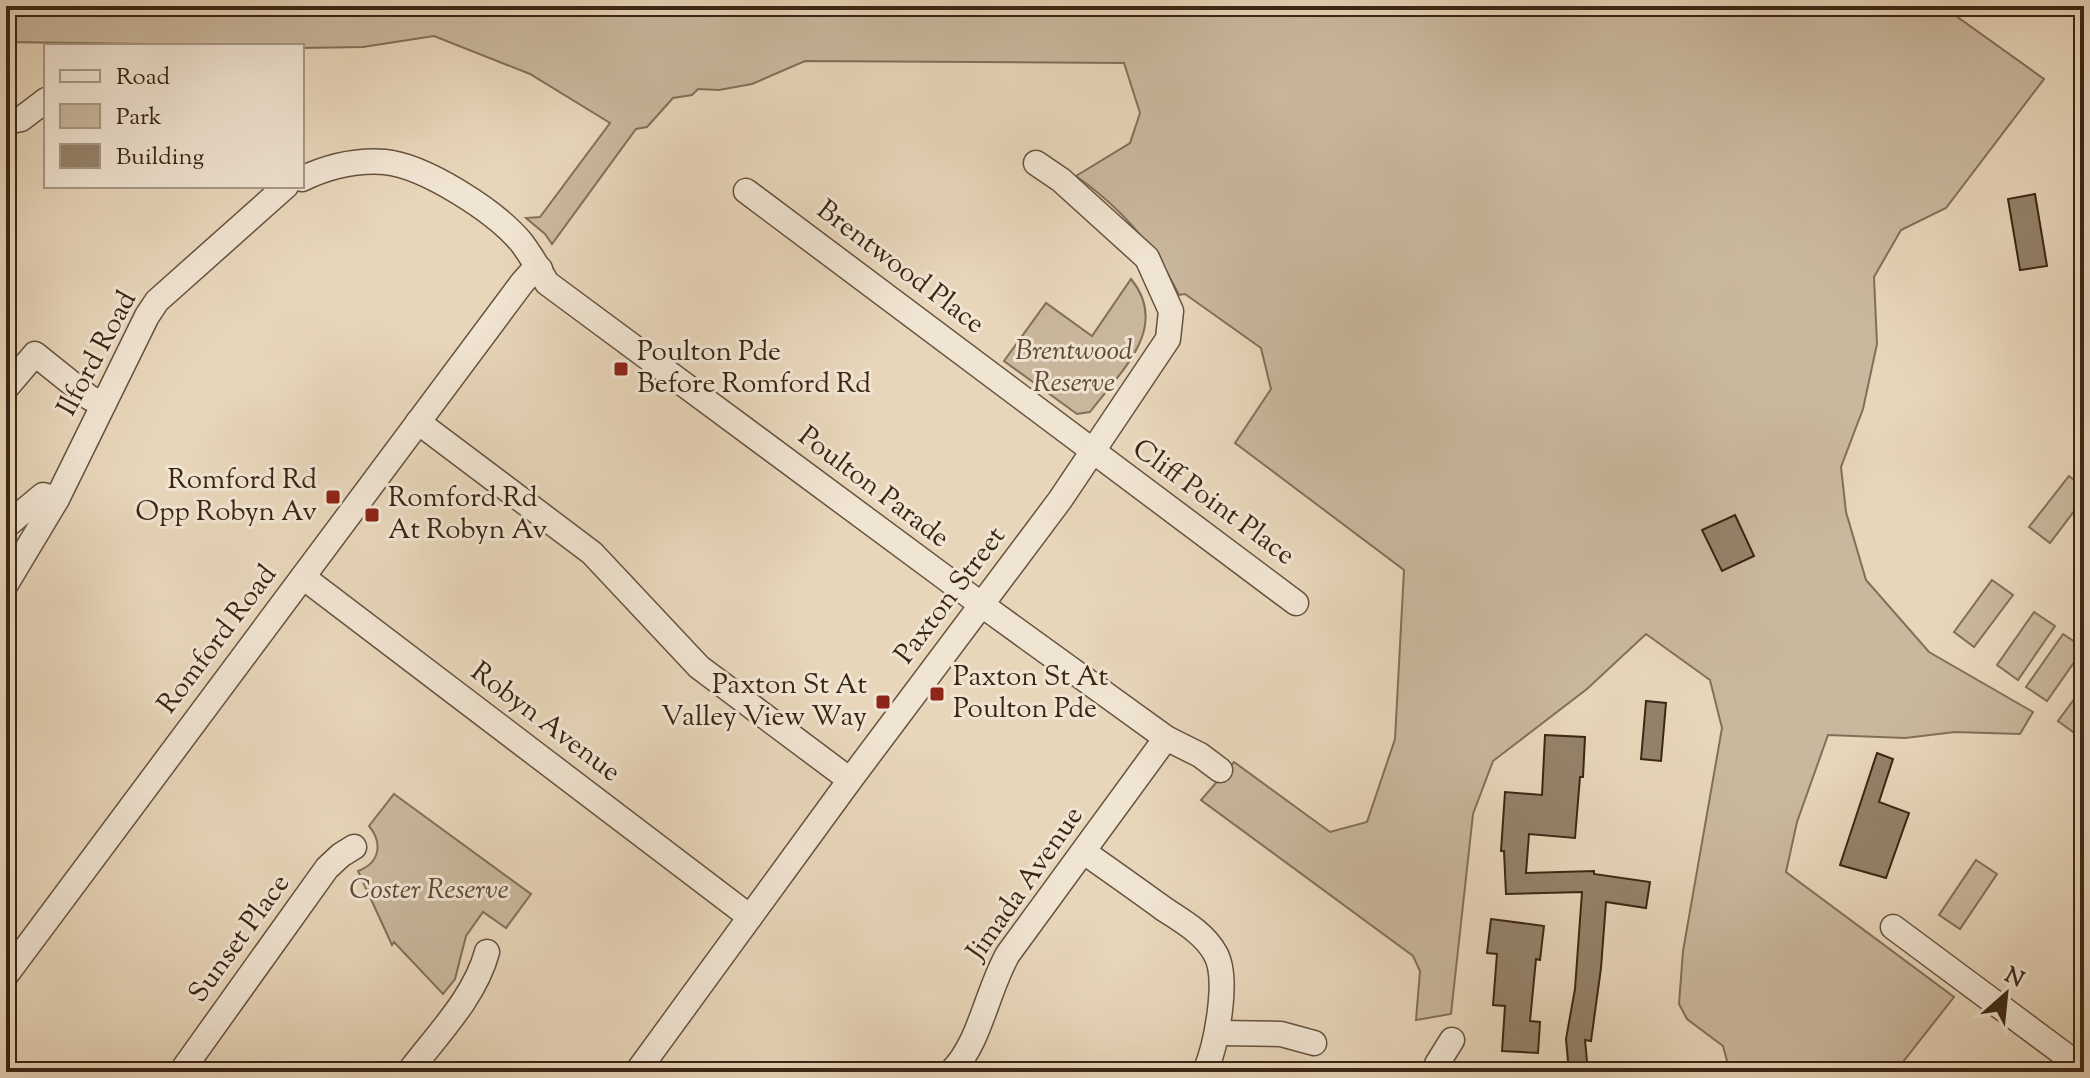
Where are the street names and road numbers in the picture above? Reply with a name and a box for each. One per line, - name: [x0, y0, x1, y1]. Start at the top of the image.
- street label: Brentwood Place: [808, 191, 992, 345]
- street label: Ilford Road: [48, 284, 148, 424]
- street label: Poulton Parade: [789, 418, 957, 558]
- street label: Cliff Point Place: [1123, 430, 1303, 576]
- street label: Paxton Street: [886, 519, 1016, 673]
- street label: Romford Road: [149, 557, 287, 723]
- street label: Robyn Avenue: [462, 653, 628, 793]
- street label: Jimada Avenue: [957, 799, 1094, 971]
- street label: Sunset Place: [180, 866, 300, 1012]

